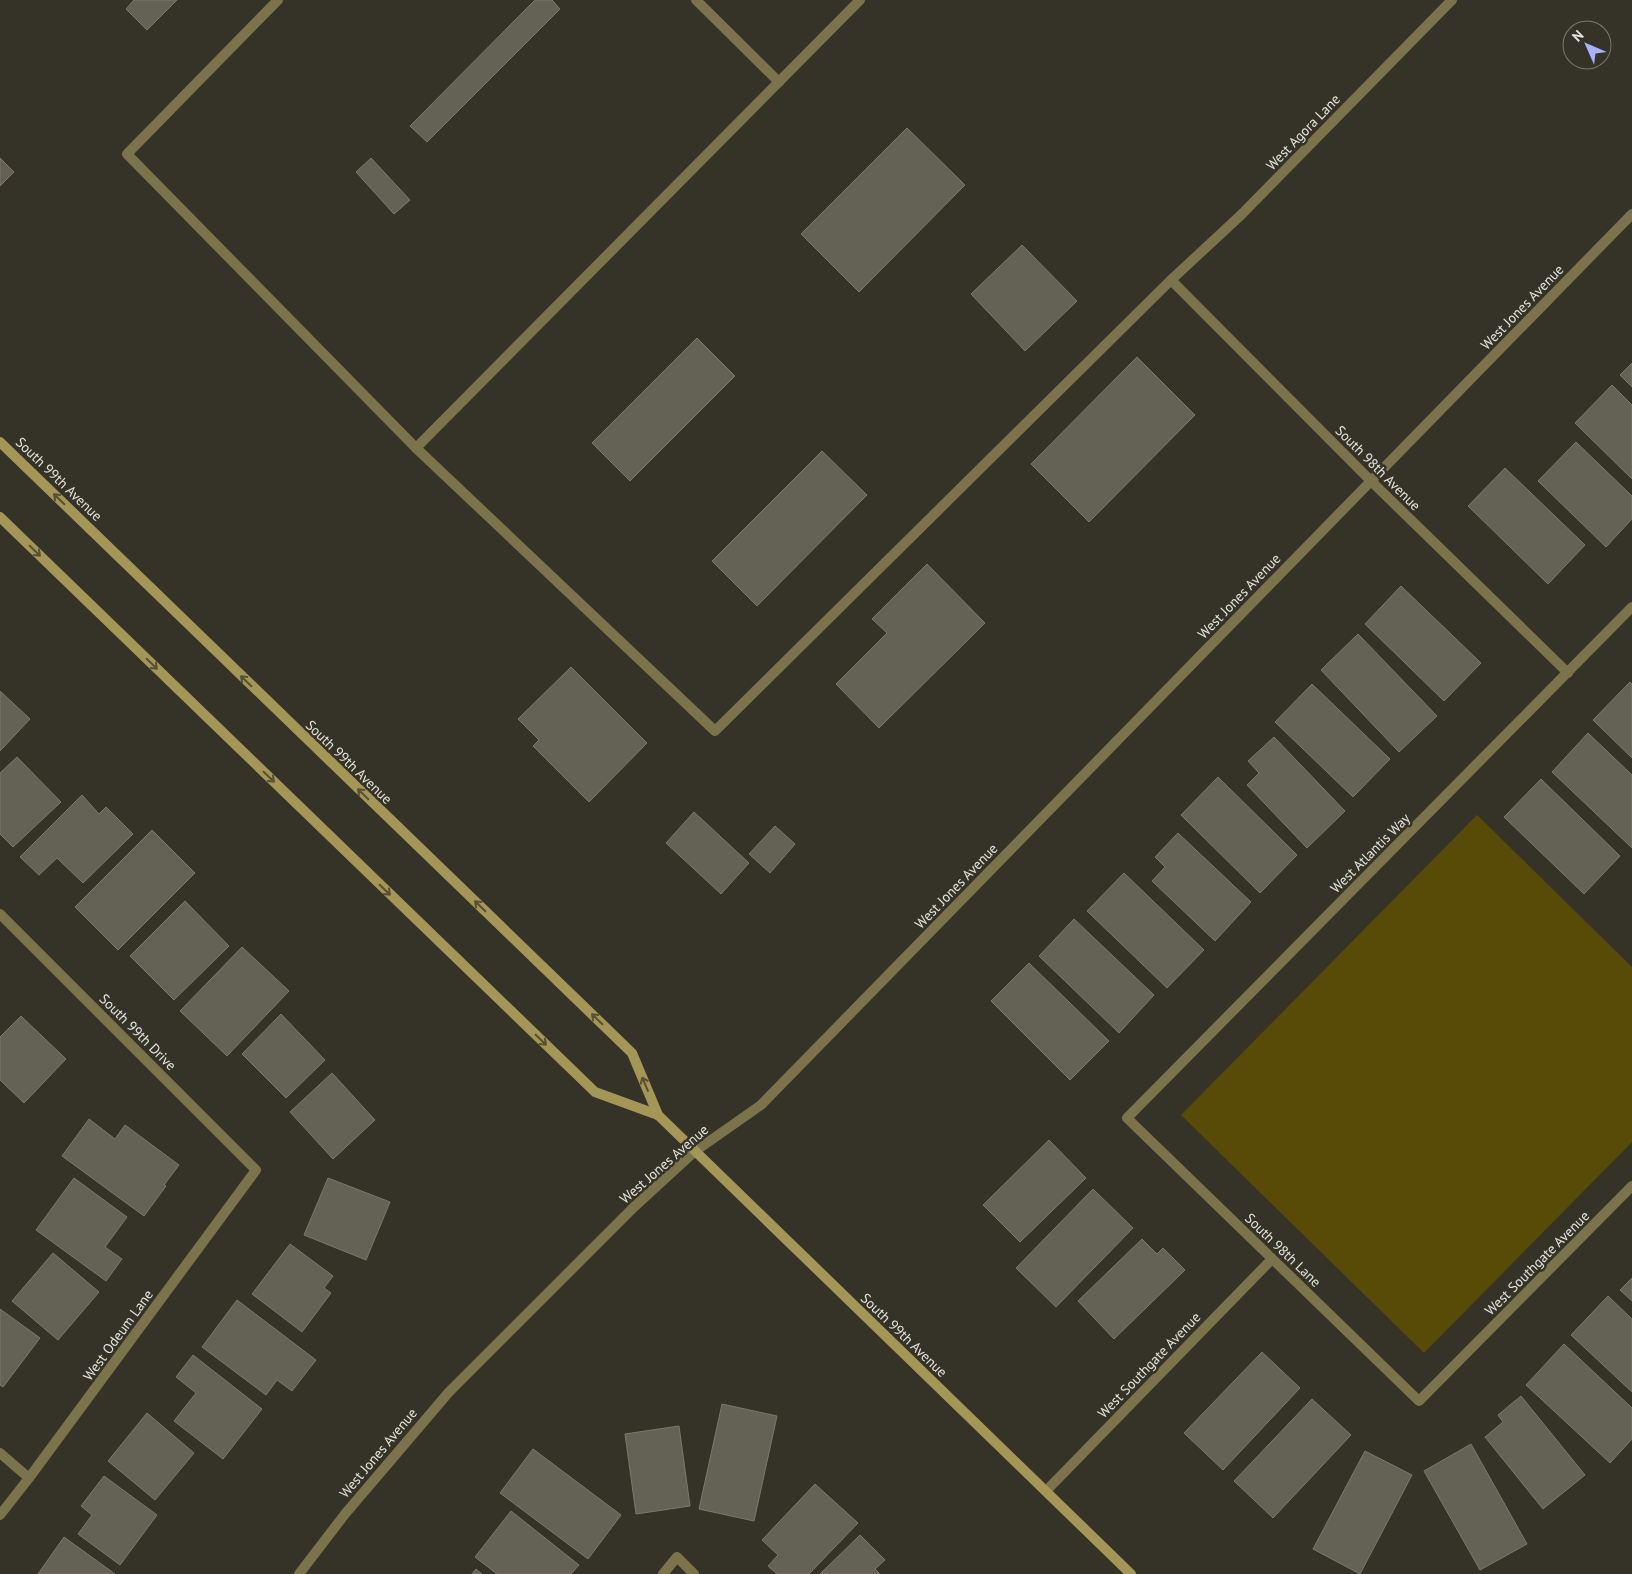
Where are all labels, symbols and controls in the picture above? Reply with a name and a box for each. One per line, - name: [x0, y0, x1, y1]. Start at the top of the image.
- north arrow: [1562, 20, 1612, 70]
- text: N: [1568, 26, 1587, 45]
- street label: West Agora Lane: [1262, 90, 1344, 174]
- street label: West Jones Avenue: [1477, 261, 1567, 353]
- street label: South 98th Avenue: [1332, 422, 1424, 514]
- street label: South 99th Avenue: [12, 433, 106, 525]
- one-way arrow: [53, 493, 65, 505]
- one-way arrow: [29, 545, 41, 557]
- street label: West Jones Avenue: [1194, 550, 1284, 642]
- one-way arrow: [145, 658, 158, 670]
- one-way arrow: [239, 675, 252, 687]
- street label: South 99th Avenue: [302, 716, 396, 808]
- one-way arrow: [262, 771, 275, 783]
- one-way arrow: [356, 788, 369, 800]
- street label: West Atlantis Way: [1326, 809, 1414, 897]
- street label: West Jones Avenue: [911, 840, 1001, 932]
- one-way arrow: [379, 884, 392, 896]
- one-way arrow: [474, 900, 486, 912]
- street label: South 99th Drive: [96, 990, 180, 1074]
- one-way arrow: [591, 1013, 603, 1025]
- one-way arrow: [535, 1034, 547, 1046]
- one-way arrow: [640, 1077, 650, 1092]
- street label: West Jones Avenue: [616, 1121, 712, 1207]
- street label: West Southgate Avenue: [1481, 1207, 1593, 1319]
- street label: South 98th Lane: [1241, 1209, 1325, 1291]
- street label: West Odeum Lane: [79, 1286, 157, 1384]
- street label: South 99th Avenue: [857, 1289, 951, 1381]
- street label: West Southgate Avenue: [1094, 1308, 1204, 1422]
- street label: West Jones Avenue: [335, 1404, 421, 1502]

